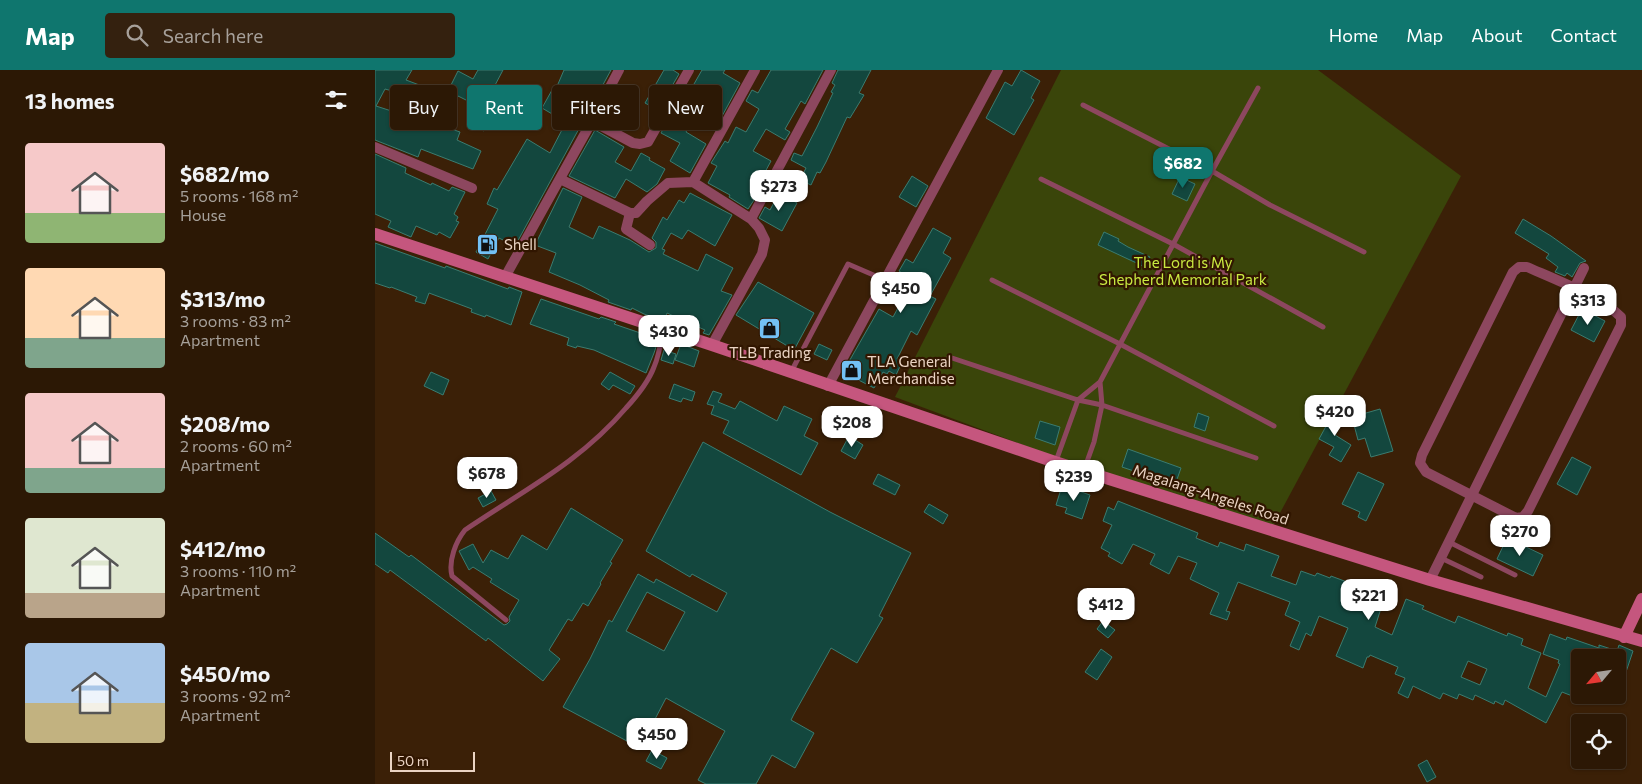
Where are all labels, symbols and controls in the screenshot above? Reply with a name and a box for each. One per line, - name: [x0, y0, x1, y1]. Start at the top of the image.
- search box: [105, 13, 455, 58]
- text: Map: [25, 21, 75, 50]
- icon: search: [123, 21, 151, 49]
- text: Search here: [163, 24, 263, 47]
- text: Home: [1329, 24, 1378, 46]
- text: Map: [1406, 24, 1443, 46]
- text: About: [1471, 24, 1523, 46]
- text: Contact: [1551, 24, 1617, 46]
- chip: Buy: [390, 85, 457, 130]
- chip: Rent: [467, 85, 542, 130]
- chip: Filters: [552, 85, 639, 130]
- chip: New: [649, 85, 722, 130]
- icon: filters: [322, 86, 350, 114]
- text: 13 homes: [25, 88, 115, 113]
- pin: $682: [1153, 146, 1213, 189]
- text: $682: [1164, 153, 1202, 172]
- text: $682/mo: [180, 161, 270, 186]
- icon: home: [65, 163, 125, 223]
- pin: $273: [749, 170, 809, 212]
- text: $273: [761, 176, 797, 195]
- text: 5 rooms · 168 m²: [180, 186, 298, 205]
- text: House: [180, 205, 226, 224]
- fuel station icon: Shell: [476, 232, 500, 256]
- place label: Shell: [504, 235, 537, 253]
- park label: The Lord is My Shepherd Memorial Park: [1099, 253, 1267, 288]
- pin: $450: [871, 272, 931, 314]
- text: $450: [882, 278, 920, 297]
- pin: $313: [1558, 284, 1618, 326]
- text: $313/mo: [180, 286, 265, 311]
- icon: home: [65, 288, 125, 348]
- text: $313: [1570, 290, 1606, 309]
- text: 3 rooms · 83 m²: [180, 311, 291, 330]
- pin: $430: [639, 314, 699, 357]
- shop icon: TLB Trading: [758, 317, 782, 341]
- text: $430: [650, 321, 688, 340]
- text: Apartment: [180, 330, 260, 349]
- place label: TLB Trading: [729, 343, 811, 361]
- place label: TLA General Merchandise: [867, 352, 955, 387]
- shop icon: TLA General Merchandise: [839, 358, 863, 382]
- pin: $420: [1305, 394, 1365, 437]
- text: $420: [1316, 401, 1354, 420]
- pin: $208: [822, 406, 882, 448]
- text: $208/mo: [180, 411, 270, 436]
- text: $208: [833, 412, 871, 431]
- icon: home: [65, 413, 125, 473]
- text: 2 rooms · 60 m²: [180, 436, 292, 455]
- text: Apartment: [180, 455, 260, 474]
- pin: $678: [457, 456, 517, 499]
- pin: $239: [1044, 460, 1104, 502]
- street label: Magalang-Angeles Road: [1131, 460, 1291, 528]
- text: $678: [468, 463, 506, 482]
- text: $239: [1055, 466, 1093, 485]
- pin: $270: [1490, 514, 1550, 557]
- text: $270: [1501, 521, 1539, 540]
- text: $412/mo: [180, 536, 265, 561]
- icon: home: [65, 538, 125, 598]
- text: 3 rooms · 110 m²: [180, 561, 296, 580]
- pin: $221: [1339, 578, 1399, 621]
- text: Apartment: [180, 580, 260, 599]
- text: $221: [1352, 585, 1386, 604]
- pin: $412: [1076, 588, 1136, 630]
- text: $412: [1089, 594, 1123, 613]
- north arrow: [1571, 649, 1626, 704]
- map controls: [1571, 649, 1626, 769]
- text: $450/mo: [180, 661, 270, 686]
- icon: home: [65, 663, 125, 723]
- text: 3 rooms · 92 m²: [180, 686, 291, 705]
- text: Apartment: [180, 705, 260, 724]
- button: locate: [1571, 714, 1626, 769]
- pin: $450: [627, 718, 687, 760]
- text: $450: [638, 724, 676, 743]
- scale bar: [390, 749, 475, 772]
- text: 50 m: [397, 752, 429, 769]

